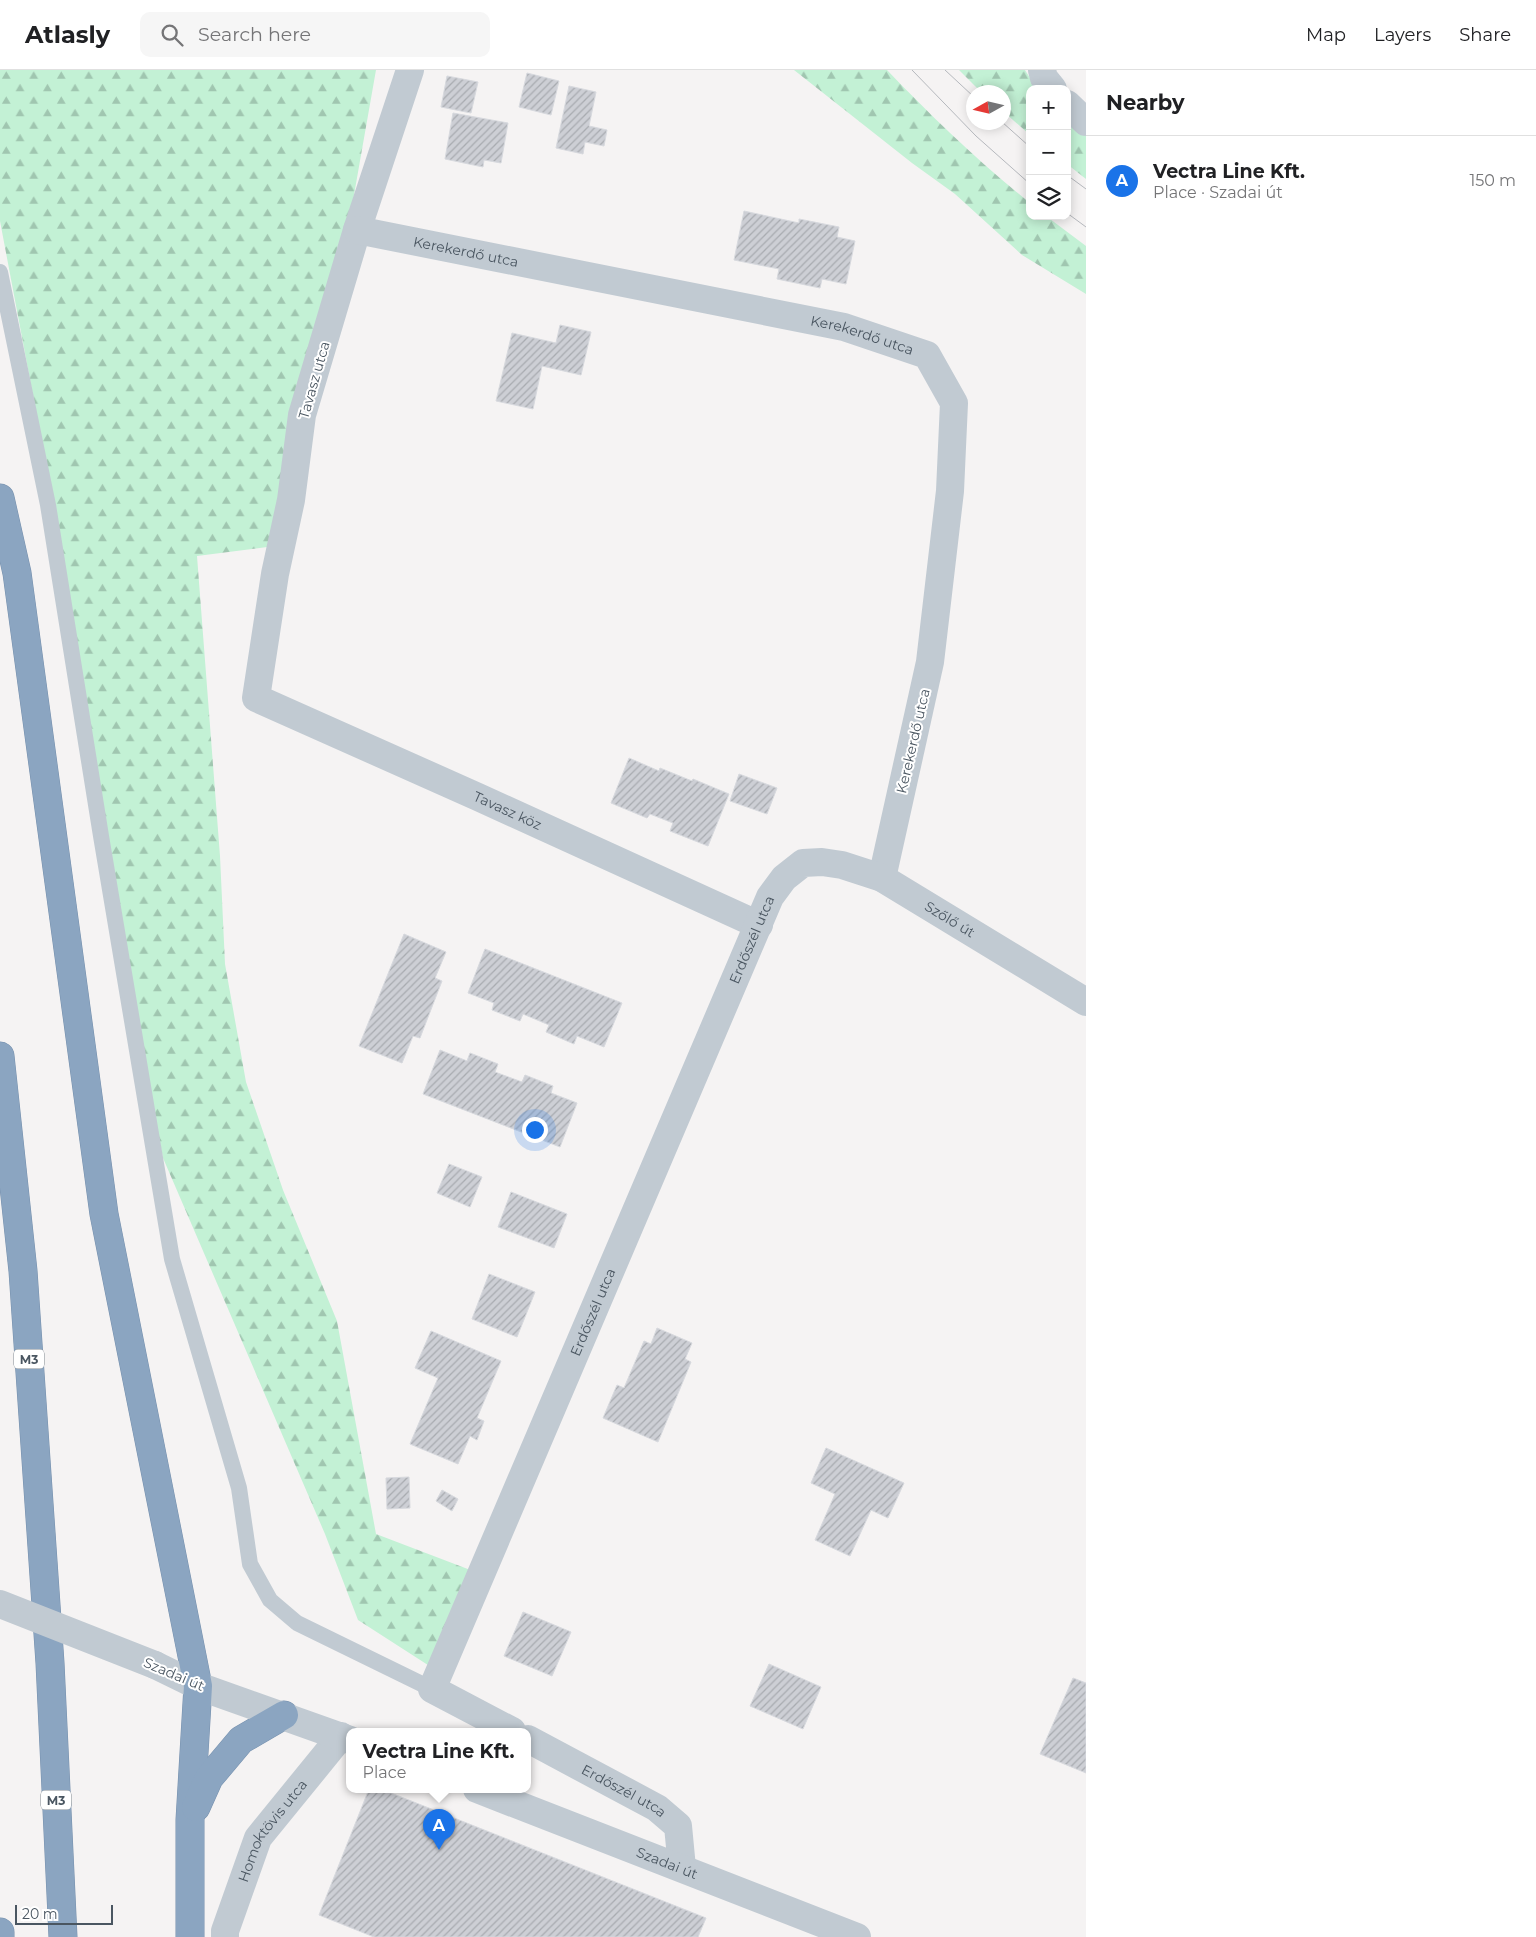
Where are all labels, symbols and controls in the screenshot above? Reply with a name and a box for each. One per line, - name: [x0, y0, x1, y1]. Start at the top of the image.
- search box: [140, 12, 490, 57]
- text: Atlasly: [25, 20, 110, 49]
- icon: search: [158, 21, 186, 49]
- text: Search here: [198, 23, 311, 46]
- text: Map: [1306, 24, 1346, 46]
- text: Layers: [1374, 24, 1431, 46]
- text: Share: [1459, 24, 1511, 46]
- north arrow: [966, 85, 1011, 130]
- map controls: [1026, 85, 1071, 220]
- button: +: [1026, 85, 1071, 130]
- text: Nearby: [1106, 90, 1185, 115]
- button: −: [1026, 130, 1071, 175]
- text: Vectra Line Kft.: [1153, 160, 1305, 183]
- text: A: [1116, 171, 1128, 190]
- text: 150 m: [1469, 171, 1516, 190]
- button: layers: [1026, 175, 1071, 220]
- text: Place · Szadai út: [1153, 183, 1283, 202]
- street label: Kerekerdő utca: [412, 232, 520, 271]
- street label: Kerekerdő utca: [809, 312, 916, 359]
- street label: Tavasz utca: [294, 339, 334, 421]
- street label: Kerekerdő utca: [892, 687, 934, 795]
- street label: Tavasz köz: [471, 787, 544, 834]
- street label: Erdőszél utca: [725, 893, 778, 986]
- street label: Szőlő út: [921, 897, 979, 942]
- your location: [522, 1117, 548, 1143]
- street label: Erdőszél utca: [566, 1266, 619, 1359]
- road number: M3: [14, 1350, 44, 1368]
- street label: Szadai út: [141, 1653, 207, 1695]
- popup: [346, 1728, 531, 1793]
- text: Vectra Line Kft.: [363, 1740, 514, 1763]
- street label: Erdőszél utca: [578, 1760, 670, 1821]
- text: Place: [363, 1763, 406, 1782]
- street label: Homoktövis utca: [234, 1776, 311, 1885]
- road number: M3: [41, 1790, 71, 1810]
- pin: A: [423, 1809, 455, 1850]
- street label: Szadai út: [634, 1843, 701, 1883]
- scale bar: [15, 1902, 112, 1925]
- text: 20 m: [22, 1905, 58, 1923]

